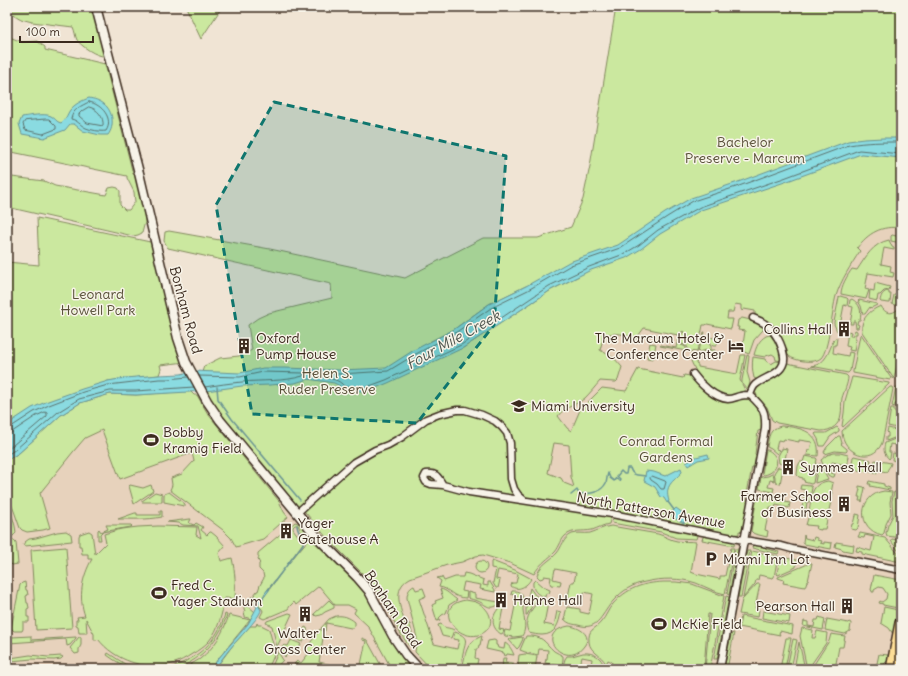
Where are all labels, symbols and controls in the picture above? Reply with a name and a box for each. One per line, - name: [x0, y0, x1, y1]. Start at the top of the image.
- scale bar: [20, 18, 93, 44]
- text: 100 m: [26, 24, 60, 39]
- park label: Bachelor Preserve - Marcum: [685, 133, 805, 167]
- street label: Bonham Road: [166, 264, 206, 356]
- park label: Leonard Howell Park: [61, 285, 136, 319]
- water label: Four Mile Creek: [402, 305, 504, 373]
- place label: Collins Hall: [764, 320, 832, 338]
- building icon: Collins Hall: [835, 320, 853, 338]
- place label: Oxford Pump House: [256, 329, 336, 363]
- place label: The Marcum Hotel & Conference Center: [595, 329, 724, 363]
- building icon: Oxford Pump House: [235, 337, 253, 355]
- hotel icon: The Marcum Hotel & Conference Center: [727, 337, 745, 355]
- park label: Helen S. Ruder Preserve: [279, 364, 375, 398]
- school or university icon: Miami University: [510, 397, 528, 415]
- place label: Miami University: [531, 397, 635, 415]
- place label: Bobby Kramig Field: [163, 423, 242, 457]
- sports icon: Bobby Kramig Field: [142, 431, 160, 449]
- park label: Conrad Formal Gardens: [619, 432, 713, 466]
- building icon: Symmes Hall: [779, 458, 797, 476]
- place label: Symmes Hall: [800, 458, 882, 476]
- place label: Farmer School of Business: [740, 487, 832, 521]
- street label: North Patterson Avenue: [575, 488, 727, 532]
- building icon: Farmer School of Business: [835, 495, 853, 513]
- place label: Yager Gatehouse A: [298, 514, 379, 548]
- building icon: Yager Gatehouse A: [277, 522, 295, 540]
- parking icon: Miami Inn Lot: [702, 550, 720, 568]
- place label: Miami Inn Lot: [723, 550, 810, 568]
- street label: Bonham Road: [360, 567, 426, 651]
- place label: Fred C. Yager Stadium: [171, 576, 262, 610]
- sports icon: Fred C. Yager Stadium: [150, 584, 168, 602]
- building icon: Hahne Hall: [492, 591, 510, 609]
- place label: Hahne Hall: [513, 591, 582, 609]
- place label: Pearson Hall: [756, 597, 835, 615]
- building icon: Pearson Hall: [838, 597, 856, 615]
- building icon: Walter L. Gross Center: [296, 605, 314, 623]
- sports icon: McKie Field: [650, 615, 668, 633]
- place label: McKie Field: [671, 615, 742, 633]
- place label: Walter L. Gross Center: [264, 624, 346, 658]

